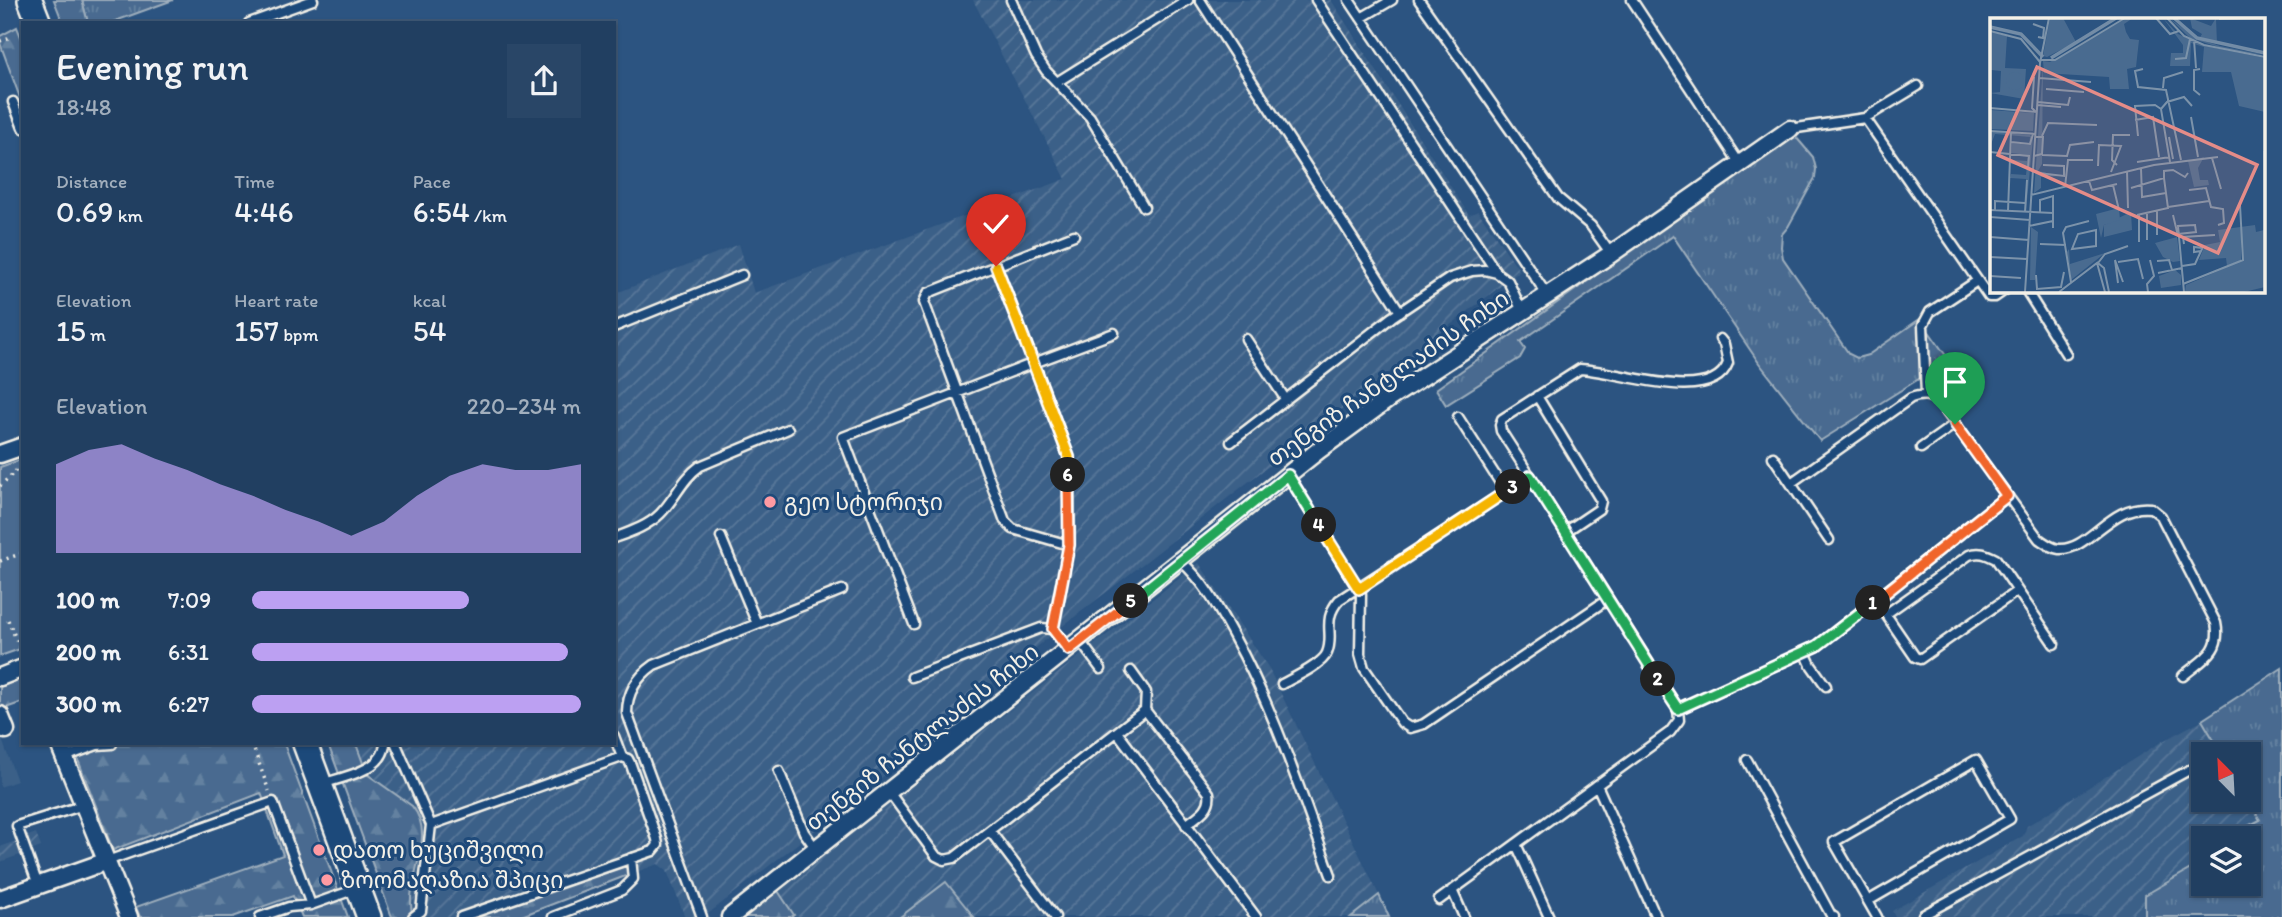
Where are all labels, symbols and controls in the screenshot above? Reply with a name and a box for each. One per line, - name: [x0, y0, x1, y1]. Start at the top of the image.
- inset map: [1990, 18, 2264, 292]
- text: Evening run: [56, 44, 249, 90]
- button: share: [507, 44, 581, 118]
- text: 18:48: [56, 93, 111, 121]
- text: Distance: [56, 170, 127, 193]
- text: Time: [234, 170, 275, 193]
- text: Pace: [413, 170, 451, 193]
- text: 0.69: [56, 193, 113, 230]
- text: 4:46: [234, 193, 294, 230]
- text: 6:54: [413, 193, 470, 230]
- pin: [966, 194, 1026, 266]
- text: km: [113, 204, 143, 227]
- text: /km: [470, 204, 507, 227]
- icon: check: [977, 205, 1015, 243]
- street label: თენგიზ ჩანტლაძის ჩიხი: [1262, 284, 1514, 472]
- text: Elevation: [56, 289, 132, 312]
- text: Heart rate: [234, 289, 318, 312]
- text: kcal: [413, 289, 446, 312]
- text: 15: [56, 312, 86, 349]
- text: 157: [234, 312, 279, 349]
- text: 54: [413, 312, 446, 349]
- text: m: [86, 323, 106, 346]
- text: bpm: [279, 323, 318, 346]
- pin: [1925, 352, 1985, 424]
- icon: arrive: [1936, 363, 1974, 401]
- text: Elevation: [56, 392, 147, 420]
- text: 220–234 m: [467, 392, 581, 420]
- pin: 6: [1050, 458, 1086, 492]
- text: 6: [1062, 463, 1073, 486]
- pin: 3: [1496, 470, 1530, 504]
- text: 3: [1507, 475, 1518, 498]
- place label: გეო სტორიჯი: [784, 488, 943, 516]
- marker: გეო სტორიჯი: [762, 494, 778, 510]
- pin: 4: [1302, 508, 1336, 542]
- text: 4: [1313, 513, 1324, 536]
- pin: 5: [1114, 584, 1148, 618]
- text: 100 m: [56, 586, 120, 614]
- text: 7:09: [168, 586, 211, 614]
- pin: 1: [1856, 586, 1890, 620]
- text: 5: [1126, 589, 1135, 612]
- text: 1: [1868, 591, 1877, 614]
- street label: თენგიზ ჩანტლაძის ჩიხი: [800, 637, 1044, 837]
- text: 200 m: [56, 638, 121, 666]
- text: 6:31: [168, 638, 209, 666]
- pin: 2: [1640, 662, 1676, 696]
- text: 2: [1653, 667, 1663, 690]
- text: 300 m: [56, 690, 121, 718]
- text: 6:27: [168, 690, 209, 718]
- north arrow: [2191, 742, 2261, 812]
- map controls: [2191, 742, 2261, 896]
- button: layers: [2191, 826, 2261, 896]
- place label: დათო ხუციშვილი: [333, 836, 544, 864]
- marker: დათო ხუციშვილი: [311, 842, 327, 858]
- place label: ზოომაღაზია შპიცი: [341, 866, 563, 894]
- marker: ზოომაღაზია შპიცი: [319, 872, 335, 888]

